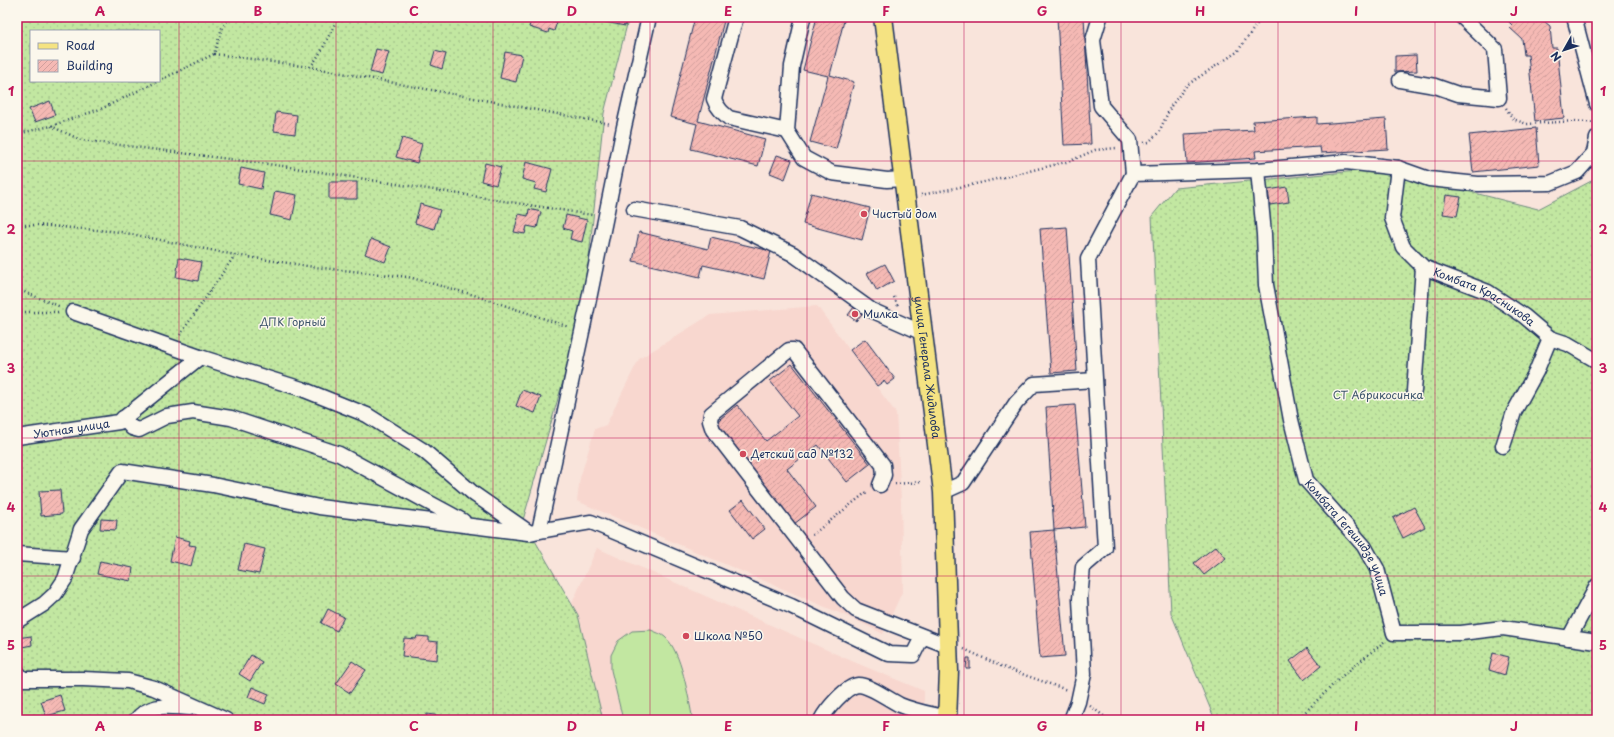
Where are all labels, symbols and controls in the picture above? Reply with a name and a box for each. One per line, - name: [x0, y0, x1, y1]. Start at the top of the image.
- text: A: [95, 1, 105, 20]
- text: B: [254, 1, 263, 20]
- text: C: [409, 1, 419, 20]
- text: D: [567, 1, 577, 20]
- text: E: [724, 1, 732, 20]
- text: F: [882, 1, 890, 20]
- text: G: [1037, 1, 1047, 20]
- text: H: [1195, 1, 1205, 20]
- text: I: [1354, 1, 1358, 20]
- text: J: [1510, 1, 1518, 20]
- legend: [30, 30, 160, 82]
- north arrow: [1544, 30, 1584, 70]
- text: Road: [66, 36, 95, 54]
- text: N: [1546, 48, 1565, 65]
- text: Building: [66, 56, 113, 74]
- text: 1: [8, 81, 14, 100]
- text: 1: [1600, 81, 1606, 100]
- place label: Чистый дом: [872, 205, 937, 222]
- marker: Чистый дом: [859, 209, 869, 219]
- text: 2: [6, 219, 16, 238]
- text: 2: [1598, 219, 1608, 238]
- street label: Комбата Красникова: [1431, 263, 1539, 330]
- street label: улица Генерала Жидилова: [910, 295, 945, 440]
- place label: Милка: [863, 305, 899, 322]
- marker: Милка: [850, 309, 860, 319]
- park label: ДПК Горный: [259, 313, 326, 330]
- text: 3: [7, 358, 16, 377]
- text: 3: [1599, 358, 1608, 377]
- park label: СТ Абрикосинка: [1333, 386, 1423, 403]
- street label: Уютная улица: [32, 414, 111, 443]
- place label: Детский сад №132: [750, 445, 854, 462]
- marker: Детский сад №132: [738, 449, 748, 459]
- street label: Комбата Гегешидзе улица: [1301, 475, 1393, 598]
- text: 4: [7, 497, 16, 516]
- text: 4: [1599, 497, 1608, 516]
- place label: Школа №50: [694, 627, 763, 644]
- marker: Школа №50: [681, 631, 691, 641]
- text: 5: [7, 635, 15, 654]
- text: 5: [1599, 635, 1607, 654]
- text: A: [95, 716, 105, 735]
- text: B: [254, 716, 263, 735]
- text: C: [409, 716, 419, 735]
- text: D: [567, 716, 577, 735]
- text: E: [724, 716, 732, 735]
- text: F: [882, 716, 890, 735]
- text: G: [1037, 716, 1047, 735]
- text: H: [1195, 716, 1205, 735]
- text: I: [1354, 716, 1358, 735]
- text: J: [1510, 716, 1518, 735]

